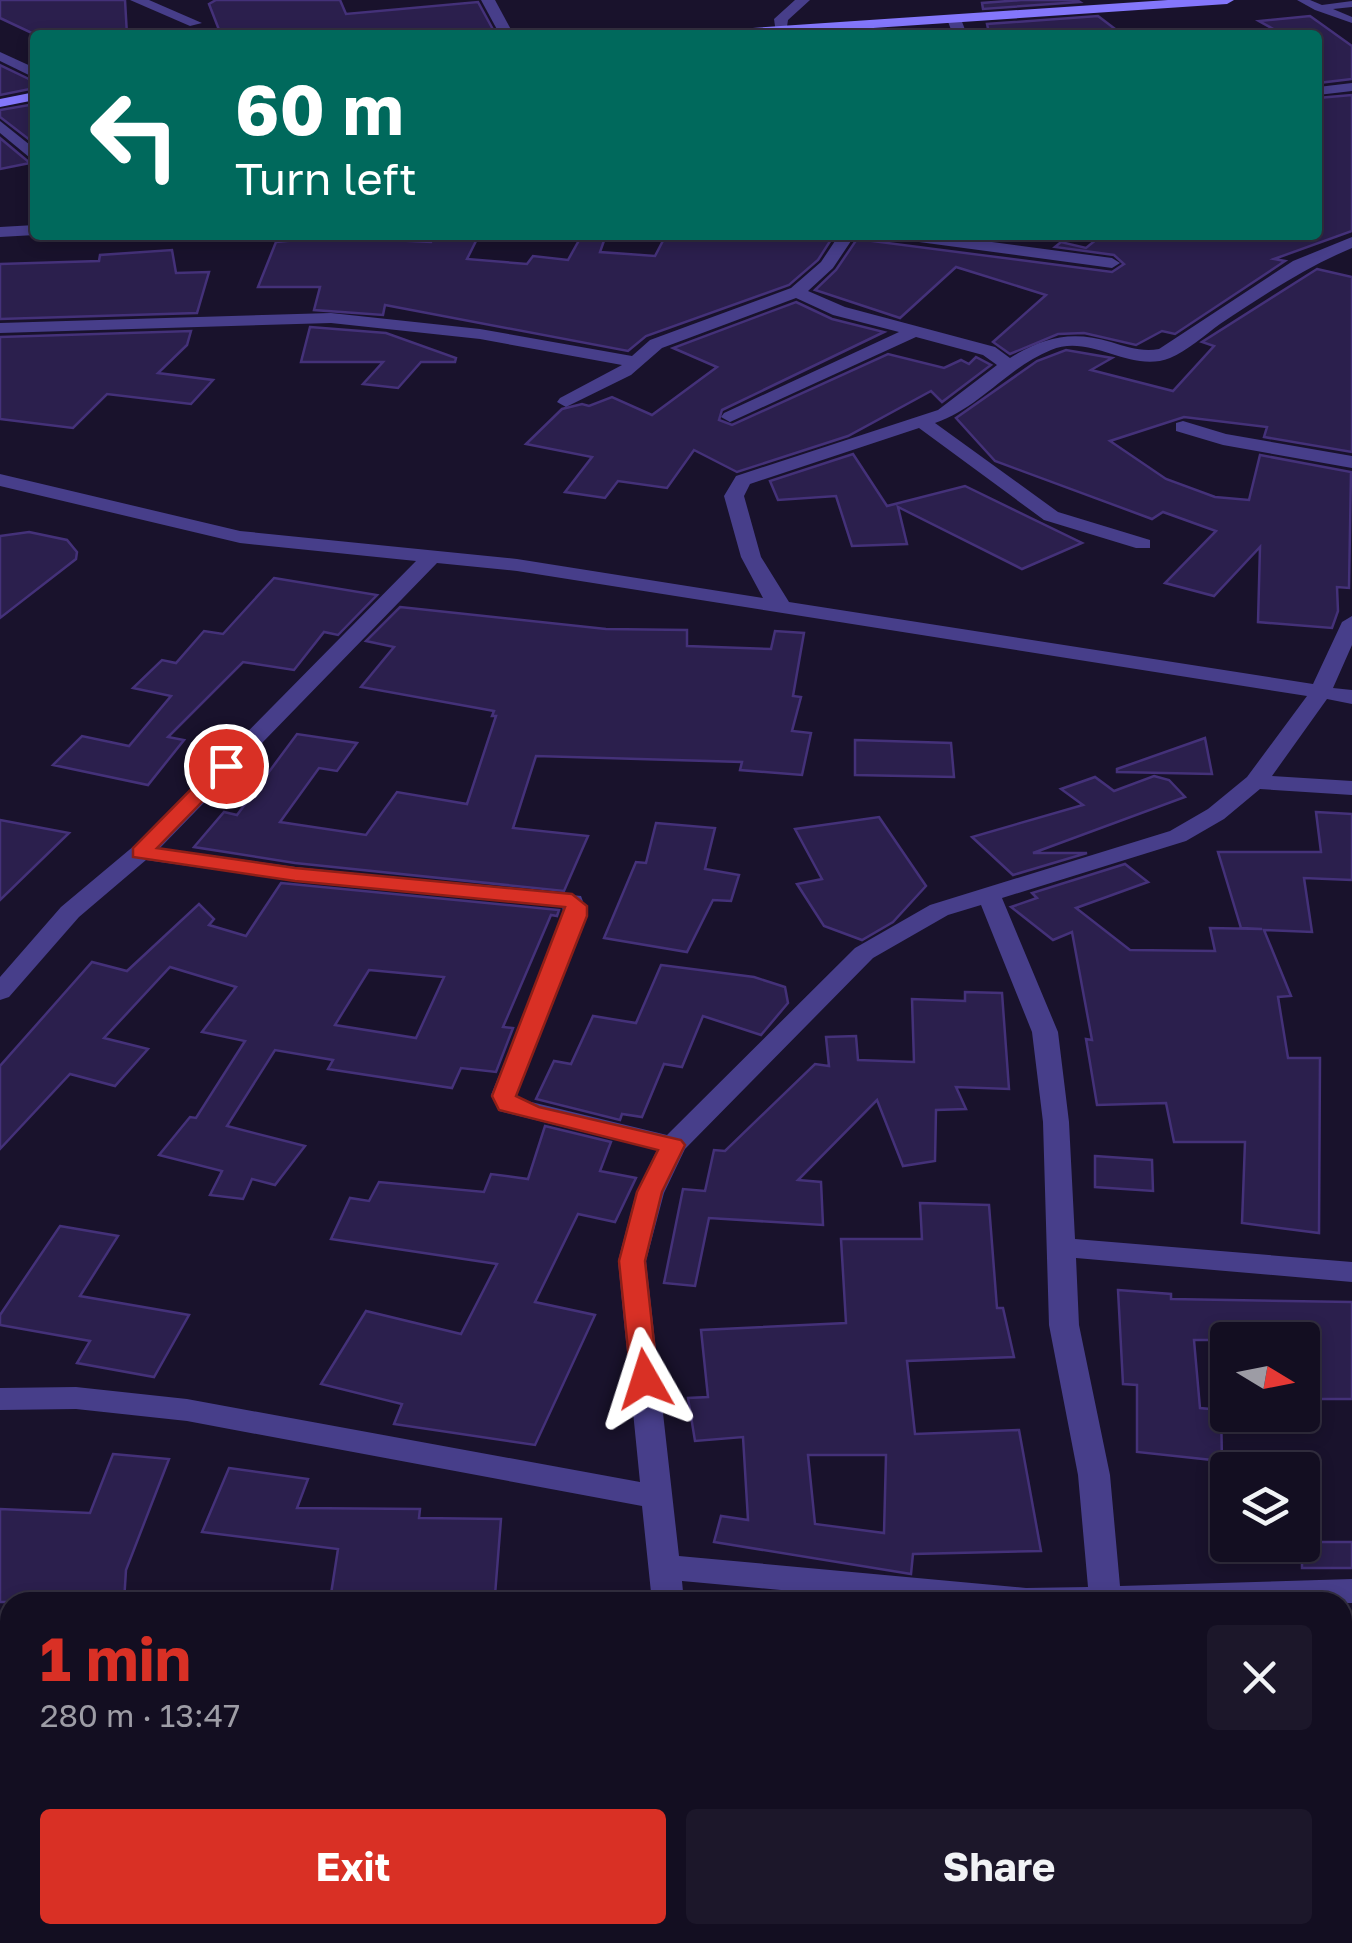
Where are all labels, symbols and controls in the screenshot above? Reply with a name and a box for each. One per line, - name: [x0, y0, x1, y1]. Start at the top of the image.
- text: 60 m: [235, 66, 404, 150]
- icon: left: [70, 70, 200, 200]
- text: Turn left: [235, 151, 417, 205]
- pin: [184, 724, 269, 809]
- icon: arrive: [199, 739, 254, 794]
- north arrow: [1210, 1322, 1320, 1432]
- map controls: [1210, 1322, 1320, 1562]
- position arrow: [593, 1327, 697, 1431]
- button: layers: [1210, 1452, 1320, 1562]
- text: 1 min: [40, 1622, 191, 1694]
- button: close: [1207, 1625, 1312, 1730]
- text: 280 m · 13:47: [40, 1696, 240, 1734]
- button: Exit: [40, 1809, 666, 1924]
- button: Share: [686, 1809, 1312, 1924]

